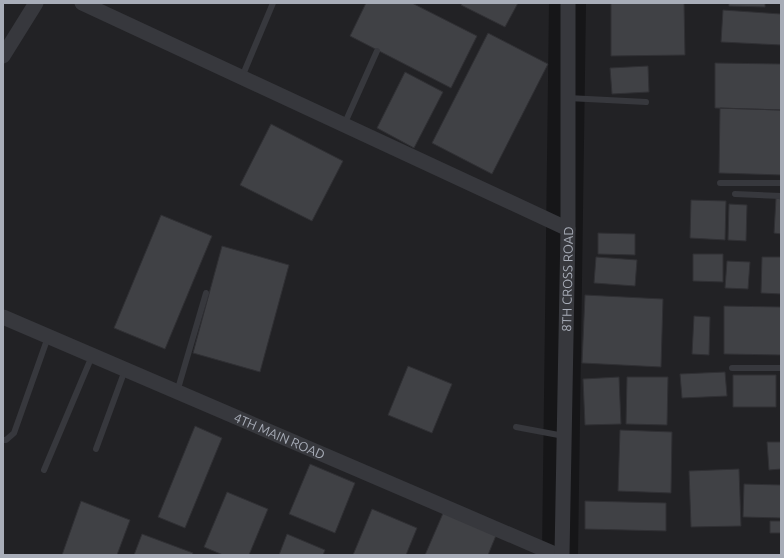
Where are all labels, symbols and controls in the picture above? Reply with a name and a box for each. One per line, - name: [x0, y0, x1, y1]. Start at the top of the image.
- street label: 8TH CROSS ROAD: [559, 226, 575, 332]
- street label: 4TH MAIN ROAD: [232, 410, 327, 462]

